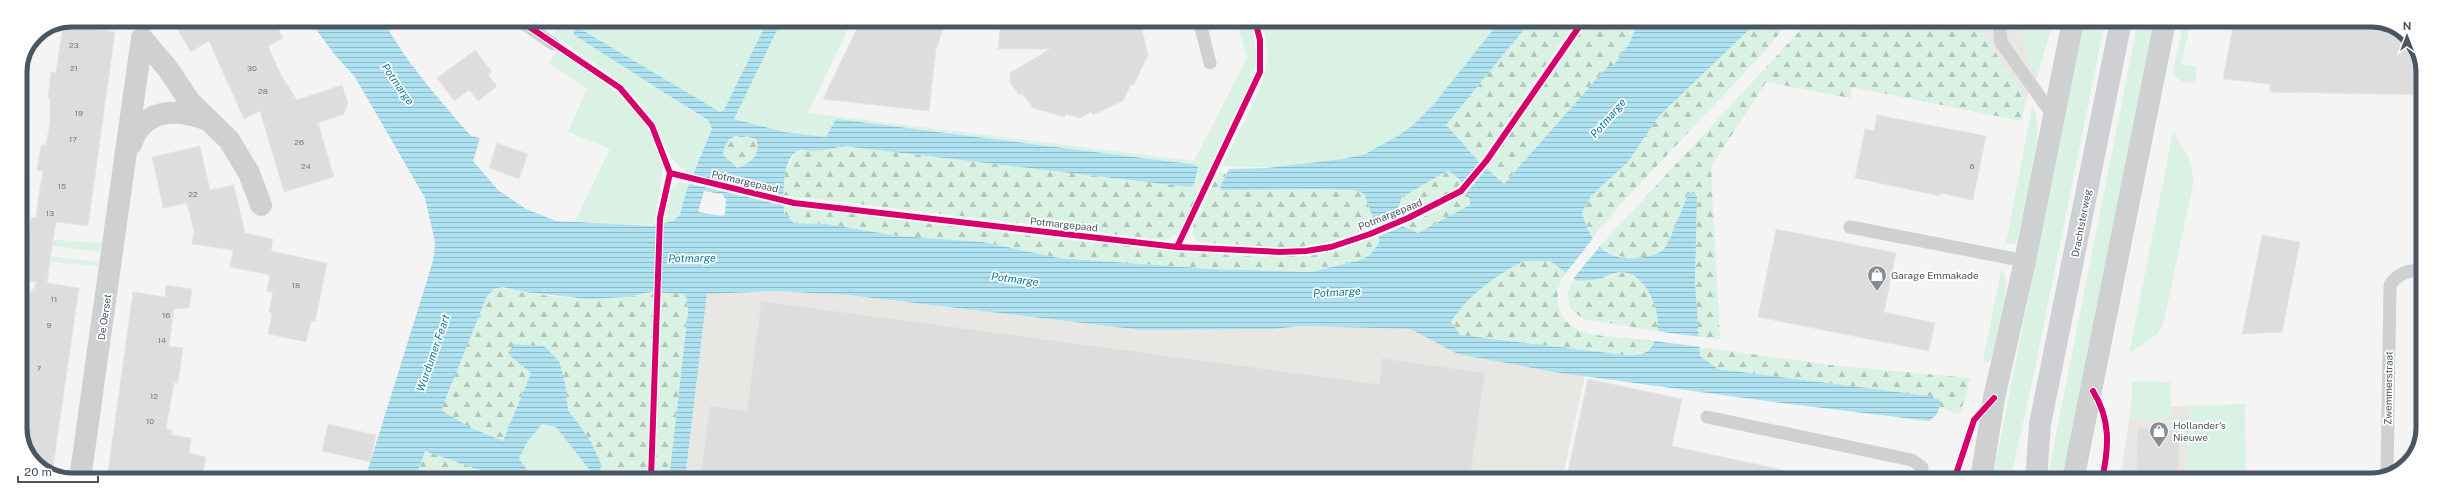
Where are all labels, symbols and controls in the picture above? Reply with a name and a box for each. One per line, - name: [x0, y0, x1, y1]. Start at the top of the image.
- north arrow: [2387, 16, 2427, 56]
- text: N: [2403, 20, 2411, 32]
- house number: 23: [69, 40, 79, 50]
- water label: Potmarge: [379, 61, 417, 107]
- house number: 21: [70, 63, 78, 73]
- house number: 30: [247, 63, 257, 73]
- house number: 28: [258, 86, 268, 96]
- water label: Potmarge: [1588, 96, 1628, 140]
- house number: 19: [75, 108, 83, 118]
- house number: 17: [69, 134, 77, 144]
- house number: 26: [294, 137, 304, 147]
- house number: 24: [301, 161, 311, 171]
- house number: 6: [1970, 161, 1975, 171]
- street label: Potmargepaad: [710, 167, 780, 195]
- house number: 15: [58, 181, 66, 191]
- street label: Drachtsterweg: [2069, 188, 2093, 258]
- house number: 22: [188, 189, 198, 199]
- street label: Potmargepaad: [1356, 196, 1424, 232]
- house number: 13: [46, 208, 54, 218]
- street label: Potmargepaad: [1029, 214, 1099, 234]
- water label: Potmarge: [668, 252, 716, 264]
- shop icon: Garage Emmakade: [1866, 264, 1888, 292]
- place label: Garage Emmakade: [1891, 269, 1979, 281]
- water label: Potmarge: [991, 270, 1039, 288]
- house number: 18: [292, 280, 300, 290]
- water label: Potmarge: [1313, 285, 1361, 299]
- street label: De Oerset: [95, 293, 113, 341]
- house number: 11: [51, 294, 57, 304]
- house number: 16: [162, 310, 170, 320]
- water label: Wurdumer Feart: [414, 312, 452, 393]
- house number: 9: [47, 320, 52, 330]
- house number: 14: [158, 335, 166, 345]
- street label: Zwemmerstraat: [2381, 351, 2395, 425]
- house number: 7: [37, 363, 42, 373]
- house number: 12: [150, 391, 158, 401]
- house number: 10: [146, 416, 154, 426]
- place label: Hollander's Nieuwe: [2173, 419, 2226, 443]
- shop icon: Hollander's Nieuwe: [2148, 420, 2170, 448]
- scale bar: [18, 458, 98, 484]
- text: 20 m: [24, 465, 52, 479]

